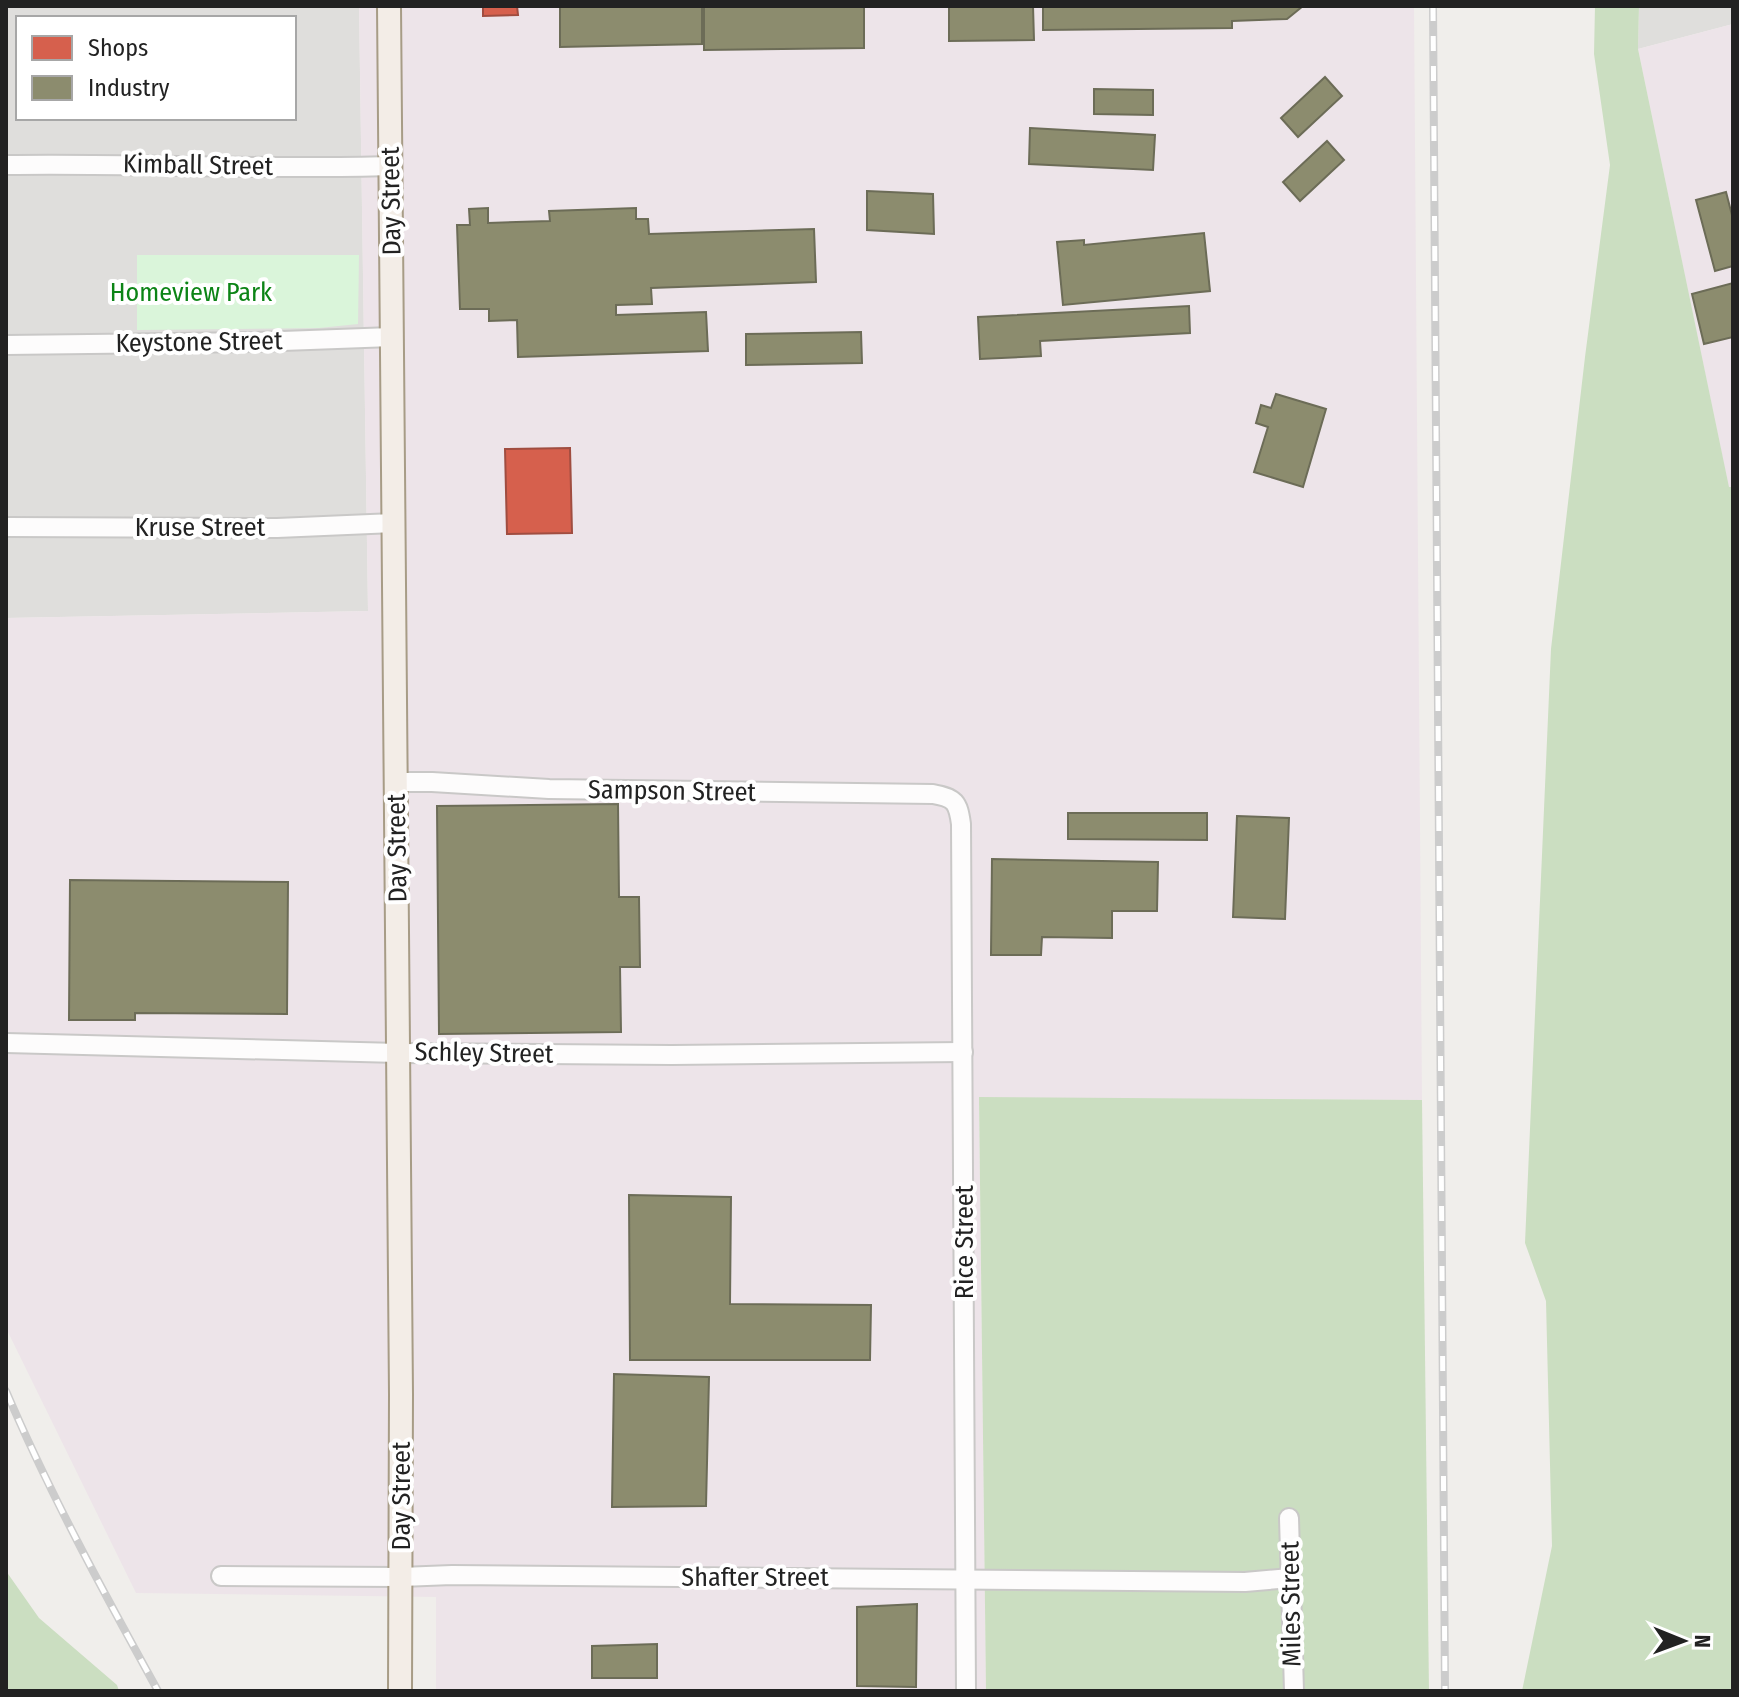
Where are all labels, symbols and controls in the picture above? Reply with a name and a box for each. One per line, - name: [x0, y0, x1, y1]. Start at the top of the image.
- legend: [16, 16, 296, 120]
- text: Shops: [88, 34, 148, 62]
- text: Industry: [88, 74, 170, 102]
- street label: Day Street: [375, 146, 407, 256]
- street label: Kimball Street: [123, 148, 274, 182]
- park label: Homeview Park: [110, 277, 273, 308]
- street label: Keystone Street: [115, 325, 283, 359]
- street label: Kruse Street: [135, 512, 266, 543]
- street label: Sampson Street: [588, 774, 757, 808]
- street label: Day Street: [381, 793, 413, 903]
- street label: Schley Street: [414, 1036, 554, 1070]
- street label: Rice Street: [949, 1184, 980, 1299]
- street label: Day Street: [386, 1441, 417, 1550]
- street label: Miles Street: [1274, 1540, 1308, 1667]
- street label: Shafter Street: [681, 1562, 829, 1593]
- north arrow: [1643, 1601, 1723, 1681]
- text: N: [1689, 1635, 1716, 1648]

